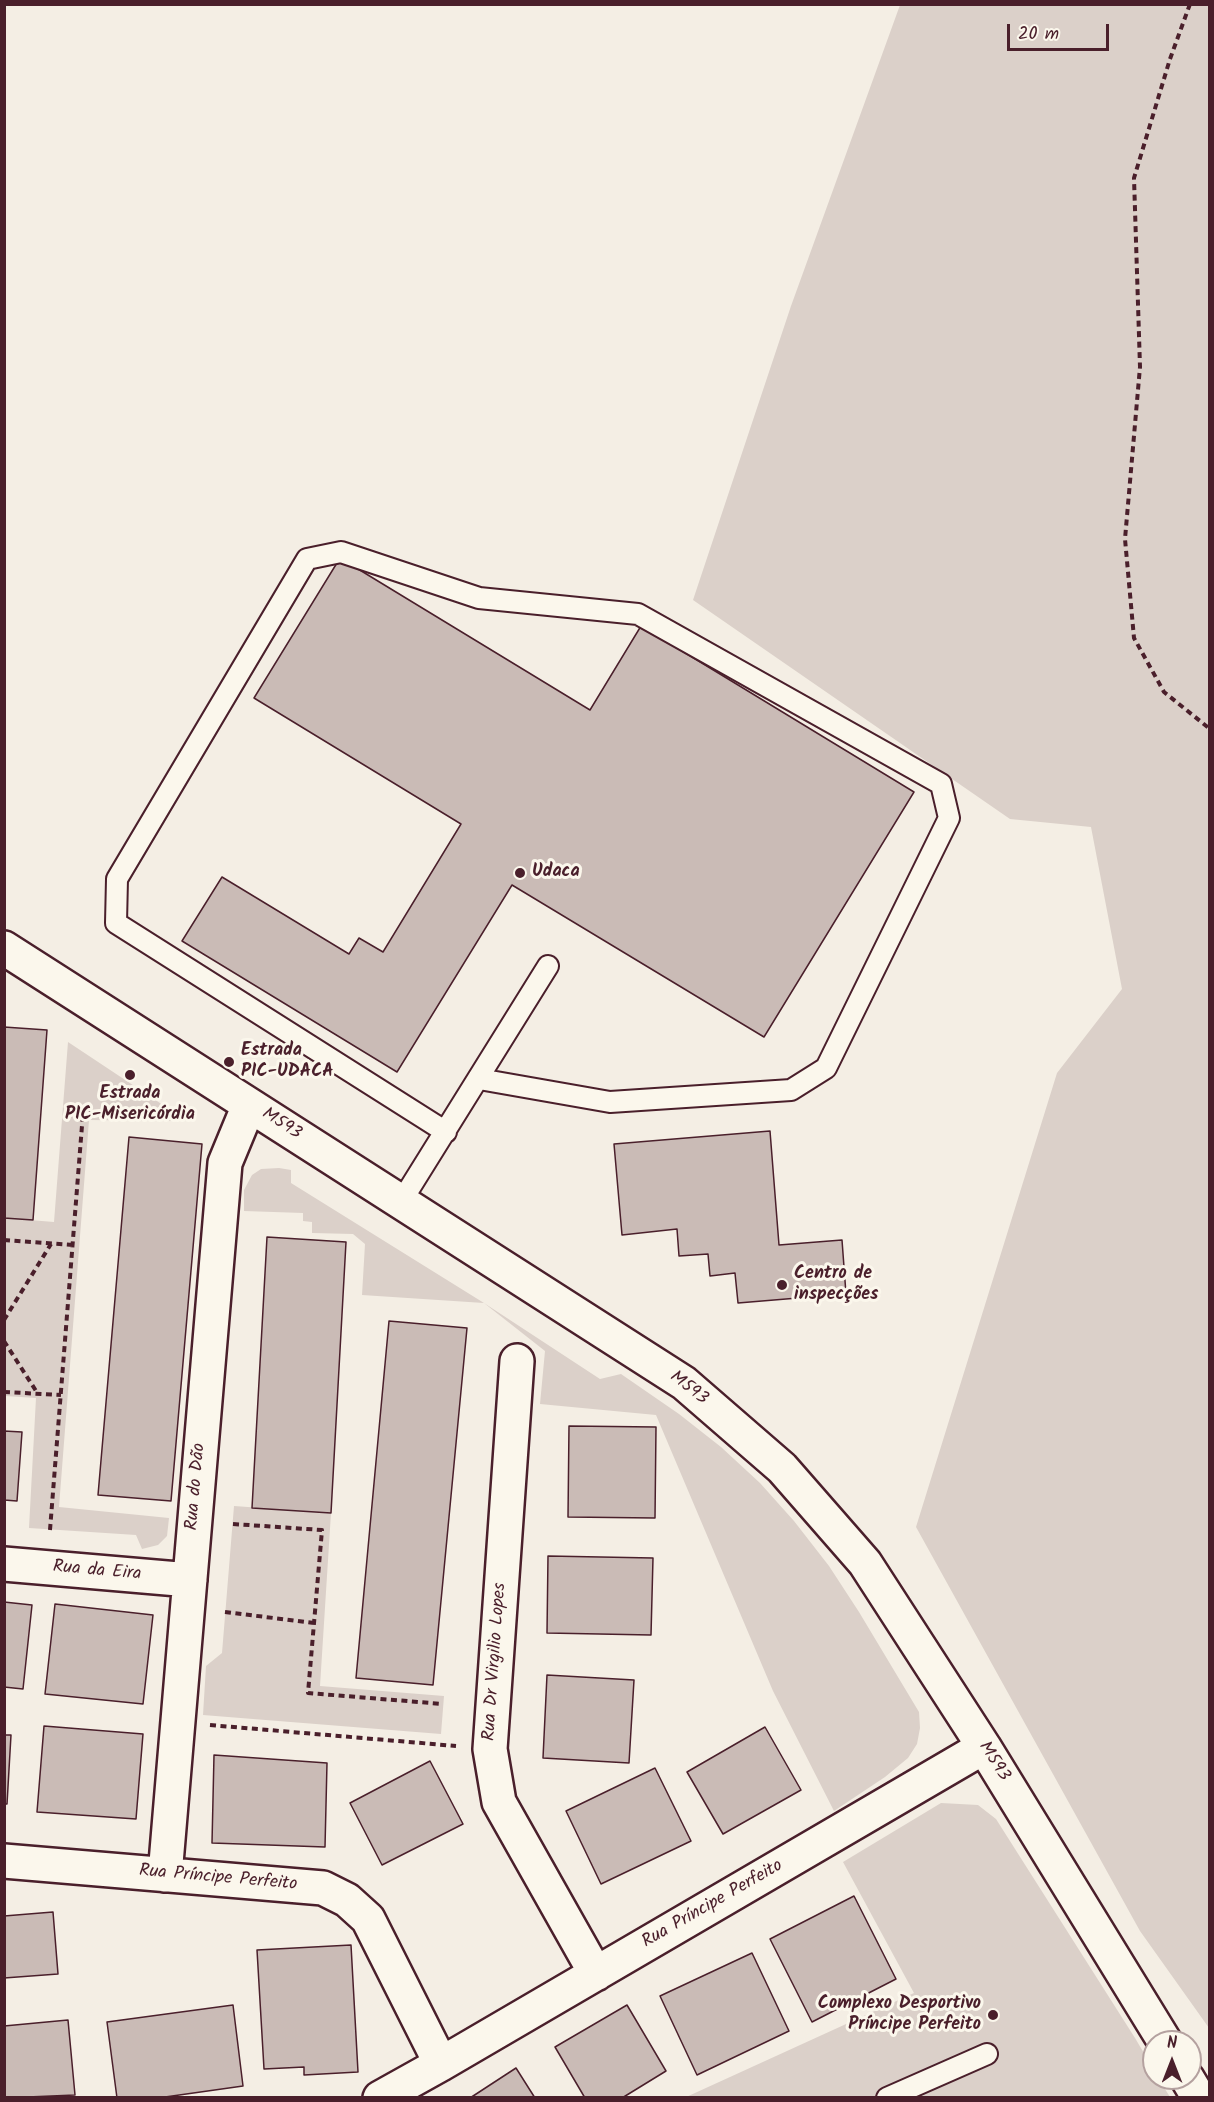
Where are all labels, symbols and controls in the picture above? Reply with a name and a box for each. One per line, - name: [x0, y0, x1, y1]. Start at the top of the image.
- scale bar: [1010, 12, 1112, 50]
- text: 20 m: [1018, 20, 1059, 49]
- place label: Udaca: [532, 862, 580, 884]
- marker: Udaca: [513, 866, 527, 880]
- place label: Estrada PIC-UDACA: [241, 1041, 334, 1084]
- marker: Estrada PIC-UDACA: [222, 1055, 236, 1069]
- marker: Estrada PIC-Misericórdia: [123, 1068, 137, 1082]
- place label: Estrada PIC-Misericórdia: [65, 1084, 195, 1126]
- street label: M593: [257, 1104, 305, 1146]
- place label: Centro de inspecções: [794, 1264, 879, 1306]
- marker: Centro de inspecções: [775, 1278, 789, 1292]
- street label: M593: [664, 1367, 712, 1411]
- street label: Rua do Dão: [182, 1443, 212, 1531]
- street label: Rua da Eira: [52, 1557, 142, 1587]
- street label: Rua Dr Virgilio Lopes: [480, 1582, 512, 1742]
- street label: M593: [972, 1738, 1014, 1786]
- street label: Rua Príncipe Perfeito: [639, 1856, 787, 1954]
- street label: Rua Príncipe Perfeito: [138, 1861, 298, 1897]
- place label: Complexo Desportivo Príncipe Perfeito: [818, 1994, 981, 2036]
- marker: Complexo Desportivo Príncipe Perfeito: [986, 2008, 1000, 2022]
- north arrow: [1142, 2030, 1202, 2090]
- text: N: [1167, 2031, 1177, 2056]

